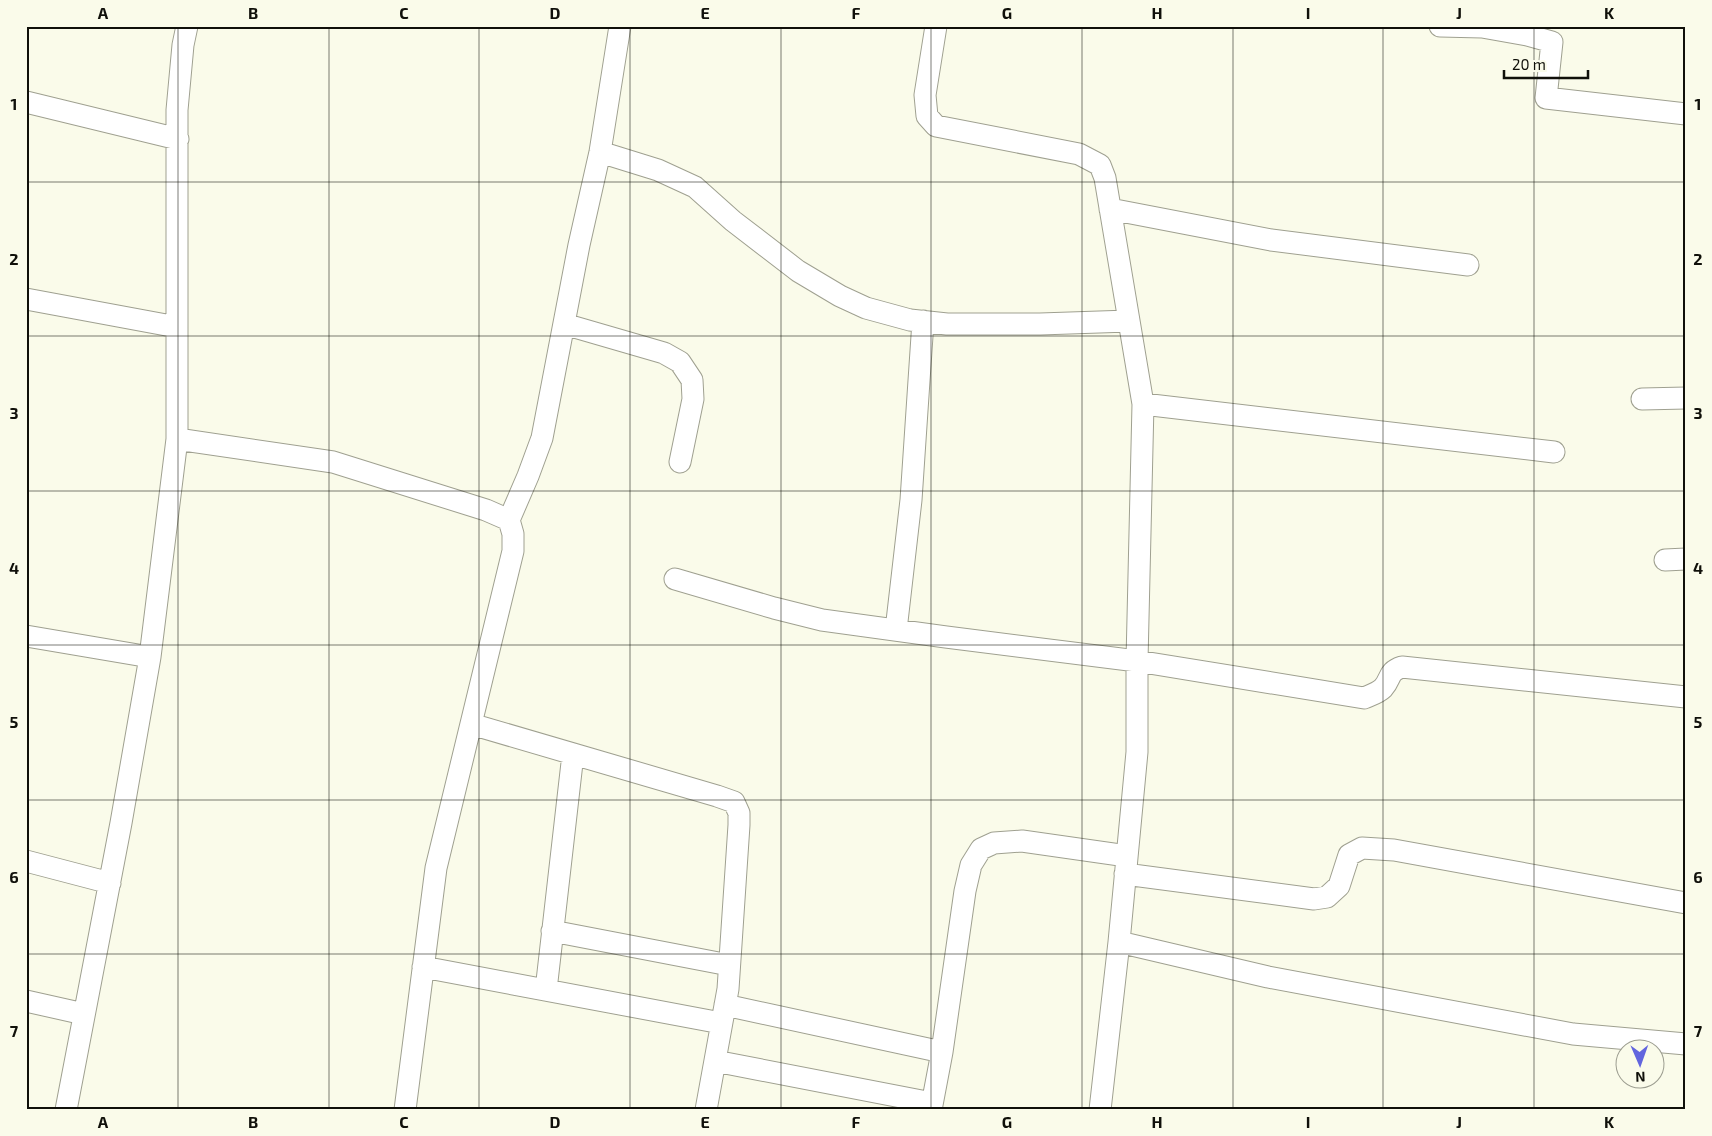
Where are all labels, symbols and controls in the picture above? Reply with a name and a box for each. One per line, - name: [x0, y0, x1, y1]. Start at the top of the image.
- text: A: [98, 3, 109, 22]
- text: B: [248, 3, 258, 22]
- text: C: [399, 3, 409, 22]
- text: D: [550, 3, 561, 22]
- text: E: [700, 3, 710, 22]
- text: F: [852, 3, 861, 22]
- text: G: [1002, 3, 1012, 22]
- text: H: [1151, 3, 1163, 22]
- text: I: [1306, 3, 1310, 22]
- text: J: [1456, 3, 1462, 22]
- text: K: [1604, 3, 1615, 22]
- scale bar: [1504, 48, 1588, 80]
- text: 20 m: [1512, 55, 1546, 73]
- text: 1: [11, 94, 17, 113]
- text: 1: [1695, 94, 1701, 113]
- text: 2: [9, 249, 19, 268]
- text: 2: [1693, 249, 1703, 268]
- text: 3: [9, 403, 19, 422]
- text: 3: [1693, 403, 1703, 422]
- text: 4: [9, 558, 19, 577]
- text: 4: [1693, 558, 1703, 577]
- text: 5: [10, 712, 19, 731]
- text: 5: [1694, 712, 1703, 731]
- text: 6: [9, 867, 19, 886]
- text: 6: [1693, 867, 1703, 886]
- text: 7: [10, 1021, 19, 1040]
- text: 7: [1694, 1021, 1703, 1040]
- north arrow: [1614, 1038, 1664, 1088]
- text: N: [1635, 1069, 1646, 1086]
- text: A: [98, 1112, 109, 1131]
- text: B: [248, 1112, 258, 1131]
- text: C: [399, 1112, 409, 1131]
- text: D: [550, 1112, 561, 1131]
- text: E: [700, 1112, 710, 1131]
- text: F: [852, 1112, 861, 1131]
- text: G: [1002, 1112, 1012, 1131]
- text: H: [1151, 1112, 1163, 1131]
- text: I: [1306, 1112, 1310, 1131]
- text: J: [1456, 1112, 1462, 1131]
- text: K: [1604, 1112, 1615, 1131]

